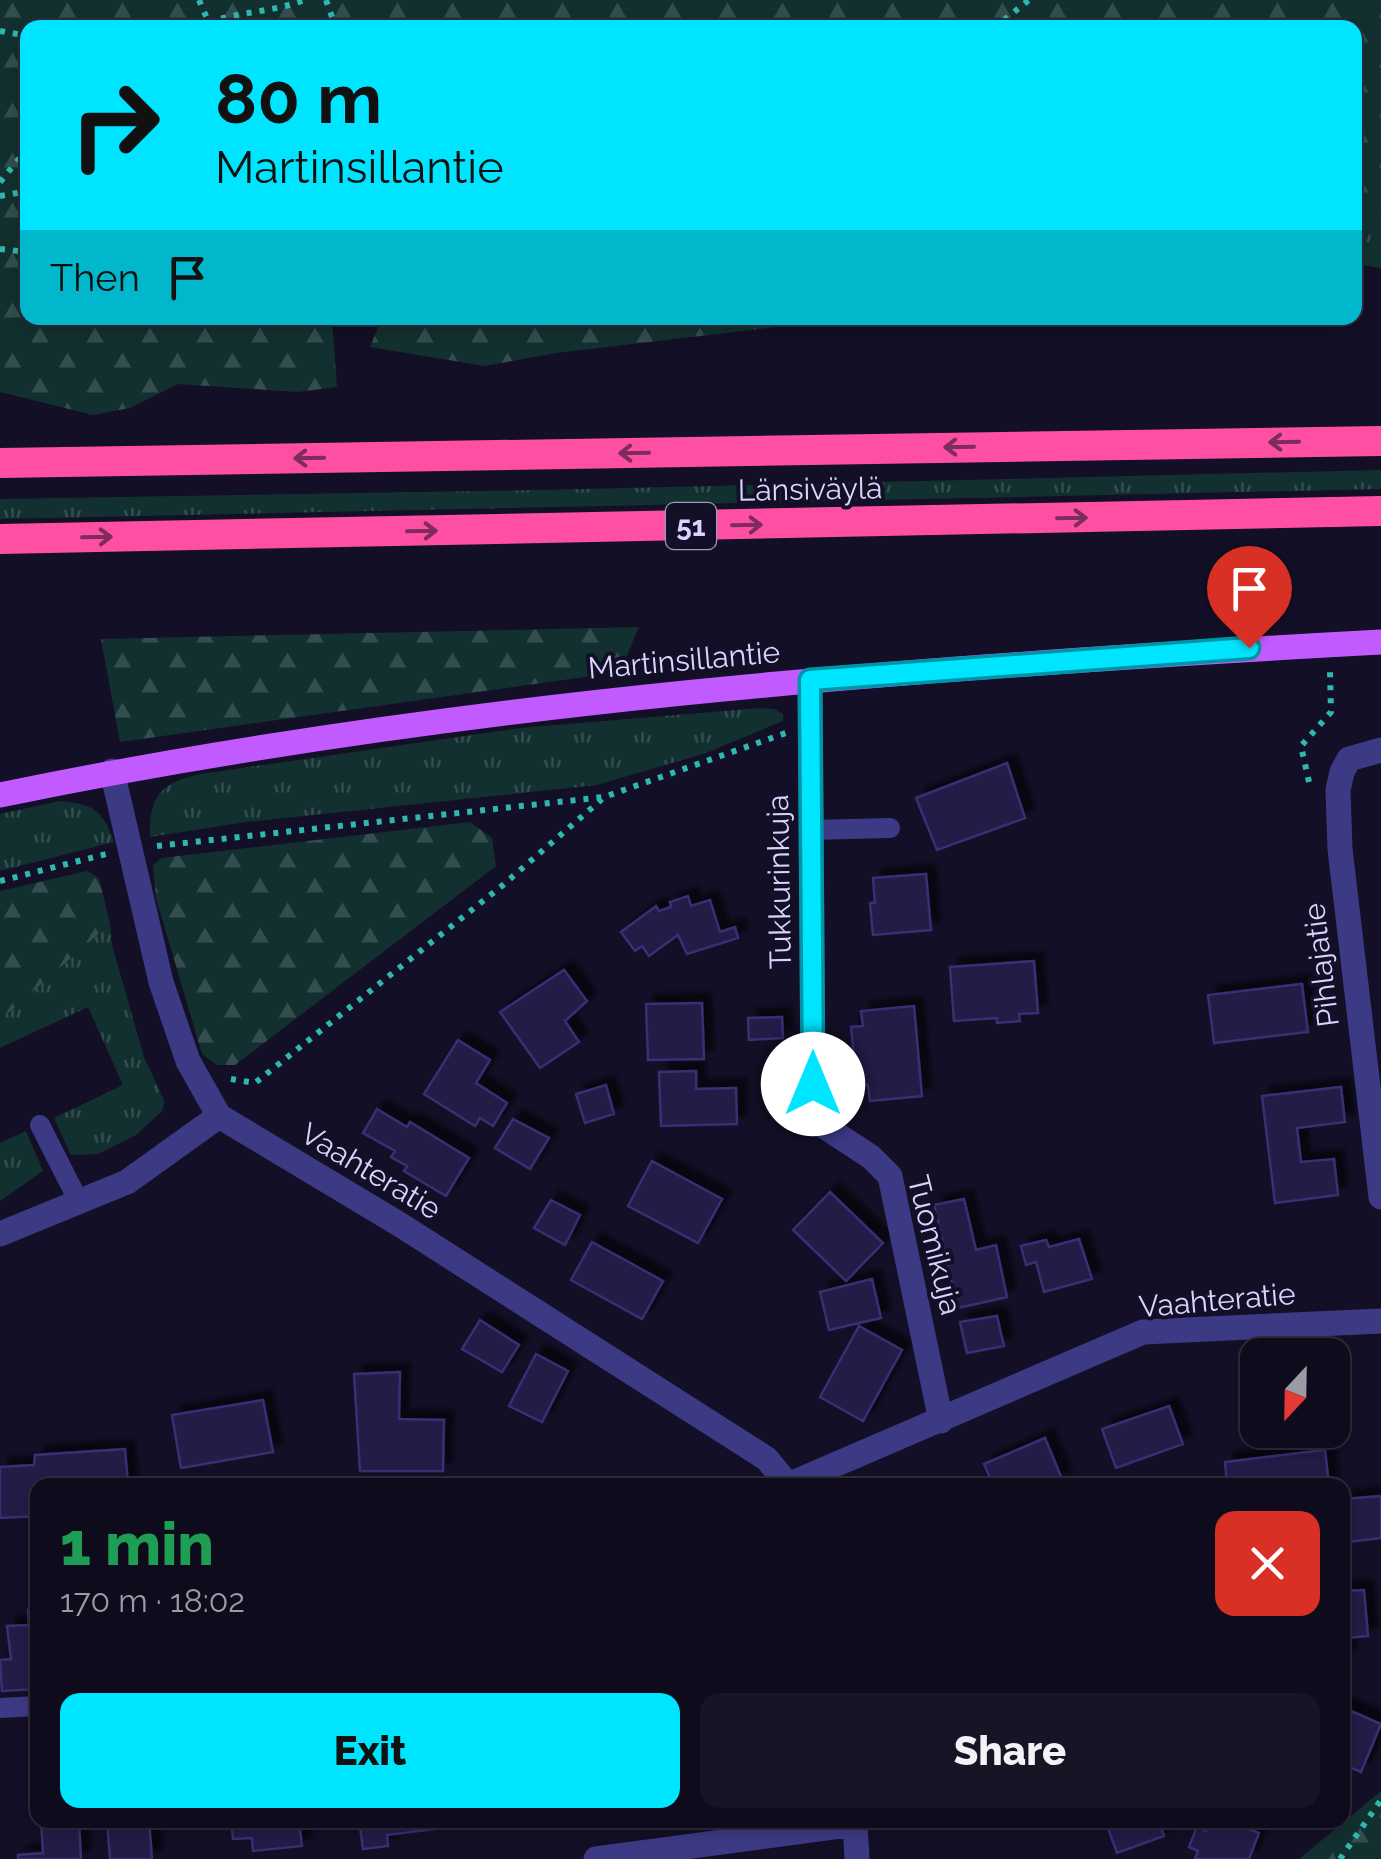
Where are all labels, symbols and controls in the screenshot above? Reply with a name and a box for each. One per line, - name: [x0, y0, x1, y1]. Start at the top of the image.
- text: 80 m: [215, 57, 382, 139]
- icon: right: [50, 60, 180, 190]
- text: Martinsillantie: [215, 141, 504, 194]
- icon: arrive: [160, 250, 215, 305]
- text: Then: [50, 255, 140, 300]
- one-way arrow: [1268, 433, 1300, 452]
- one-way arrow: [943, 438, 975, 457]
- one-way arrow: [618, 443, 650, 462]
- one-way arrow: [293, 448, 325, 467]
- street label: Länsiväylä: [737, 470, 883, 508]
- road number: 51: [666, 503, 716, 549]
- one-way arrow: [1056, 508, 1088, 527]
- one-way arrow: [730, 516, 763, 534]
- one-way arrow: [406, 522, 438, 540]
- one-way arrow: [80, 528, 113, 546]
- pin: [1207, 546, 1292, 649]
- icon: arrive: [1222, 561, 1277, 616]
- street label: Martinsillantie: [587, 634, 781, 686]
- street label: Tukkurinkuja: [760, 794, 798, 970]
- street label: Pihlajatie: [1296, 901, 1346, 1029]
- position arrow: [761, 1032, 865, 1136]
- street label: Vaahteratie: [295, 1116, 447, 1226]
- street label: Tuomikuja: [901, 1172, 969, 1318]
- street label: Vaahteratie: [1137, 1276, 1297, 1324]
- north arrow: [1240, 1338, 1350, 1448]
- map controls: [1240, 1338, 1350, 1448]
- text: 1 min: [60, 1509, 214, 1579]
- button: close: [1215, 1511, 1320, 1616]
- text: 170 m · 18:02: [60, 1582, 245, 1619]
- button: Exit: [60, 1693, 680, 1808]
- button: Share: [700, 1693, 1320, 1808]

